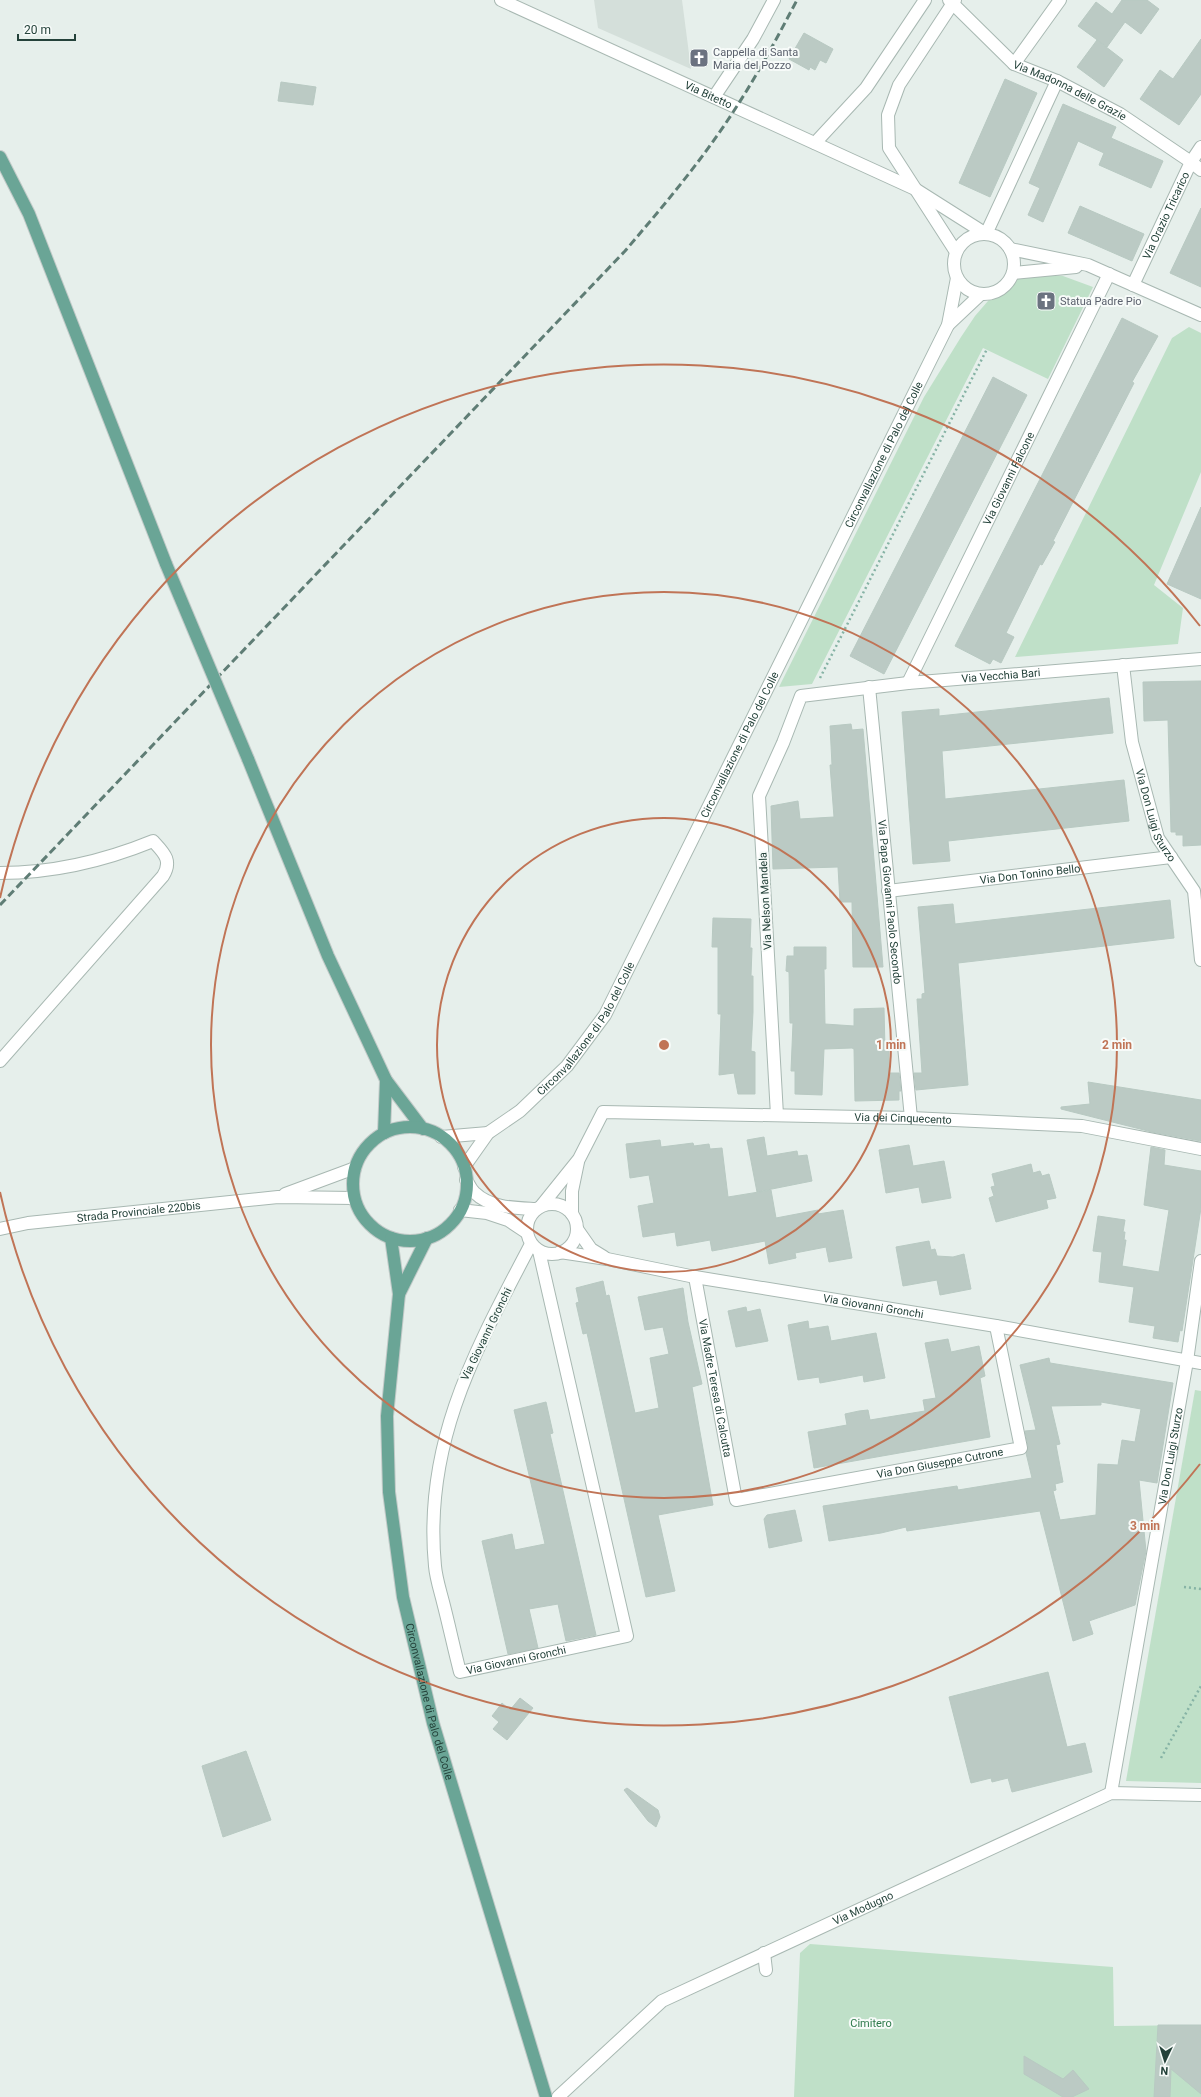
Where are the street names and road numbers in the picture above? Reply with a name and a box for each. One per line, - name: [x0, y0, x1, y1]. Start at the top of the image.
- street label: Via Madonna delle Grazie: [1011, 58, 1129, 124]
- street label: Via Bitetto: [682, 79, 734, 112]
- street label: Via Orazio Tricarico: [1140, 170, 1192, 261]
- street label: Circonvallazione di Palo del Colle: [842, 379, 926, 530]
- street label: Via Giovanni Falcone: [981, 430, 1037, 527]
- street label: Via Vecchia Bari: [961, 666, 1041, 686]
- street label: Circonvallazione di Palo del Colle: [698, 669, 782, 820]
- street label: Via Don Luigi Sturzo: [1133, 768, 1178, 864]
- street label: Via Papa Giovanni Paolo Secondo: [875, 819, 904, 985]
- street label: Via Nelson Mandela: [756, 852, 775, 950]
- street label: Via Don Tonino Bello: [979, 862, 1081, 887]
- street label: Circonvallazione di Palo del Colle: [534, 960, 637, 1098]
- street label: Via dei Cinquecento: [854, 1111, 952, 1127]
- street label: Strada Provinciale 220bis: [76, 1199, 202, 1225]
- street label: Via Giovanni Gronchi: [458, 1286, 515, 1383]
- street label: Via Giovanni Gronchi: [822, 1292, 924, 1321]
- street label: Via Madre Teresa di Calcutta: [696, 1318, 734, 1459]
- street label: Via Don Luigi Sturzo: [1156, 1407, 1186, 1506]
- street label: Via Don Giuseppe Cutrone: [876, 1445, 1004, 1481]
- street label: Circonvallazione di Palo del Colle: [402, 1622, 456, 1782]
- street label: Via Giovanni Gronchi: [465, 1643, 567, 1677]
- street label: Via Modugno: [831, 1889, 895, 1928]

